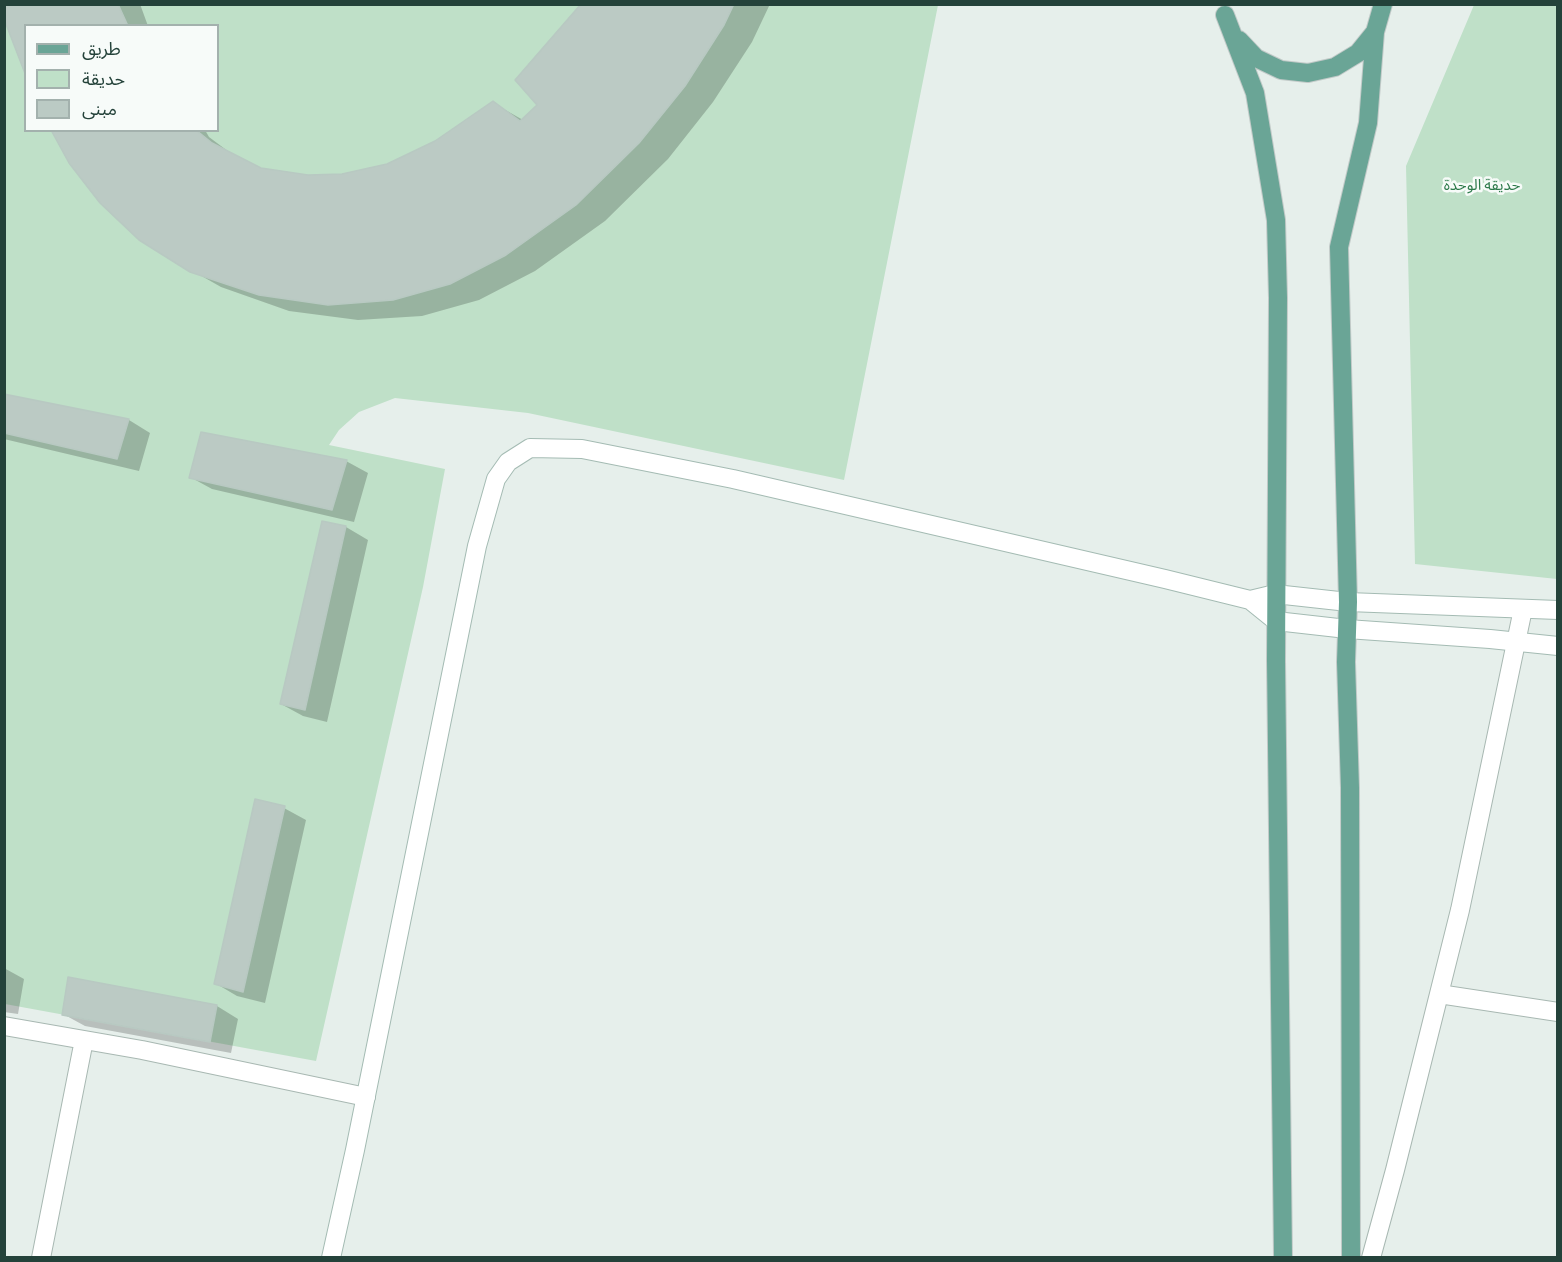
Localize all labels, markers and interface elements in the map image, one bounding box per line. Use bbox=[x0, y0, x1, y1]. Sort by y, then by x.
legend bbox=[24, 24, 219, 132]
text: طريق bbox=[82, 37, 121, 62]
text: حديقة bbox=[82, 67, 125, 92]
text: مبنى bbox=[82, 97, 117, 122]
park label: حديقة الوحدة bbox=[1444, 178, 1520, 196]

